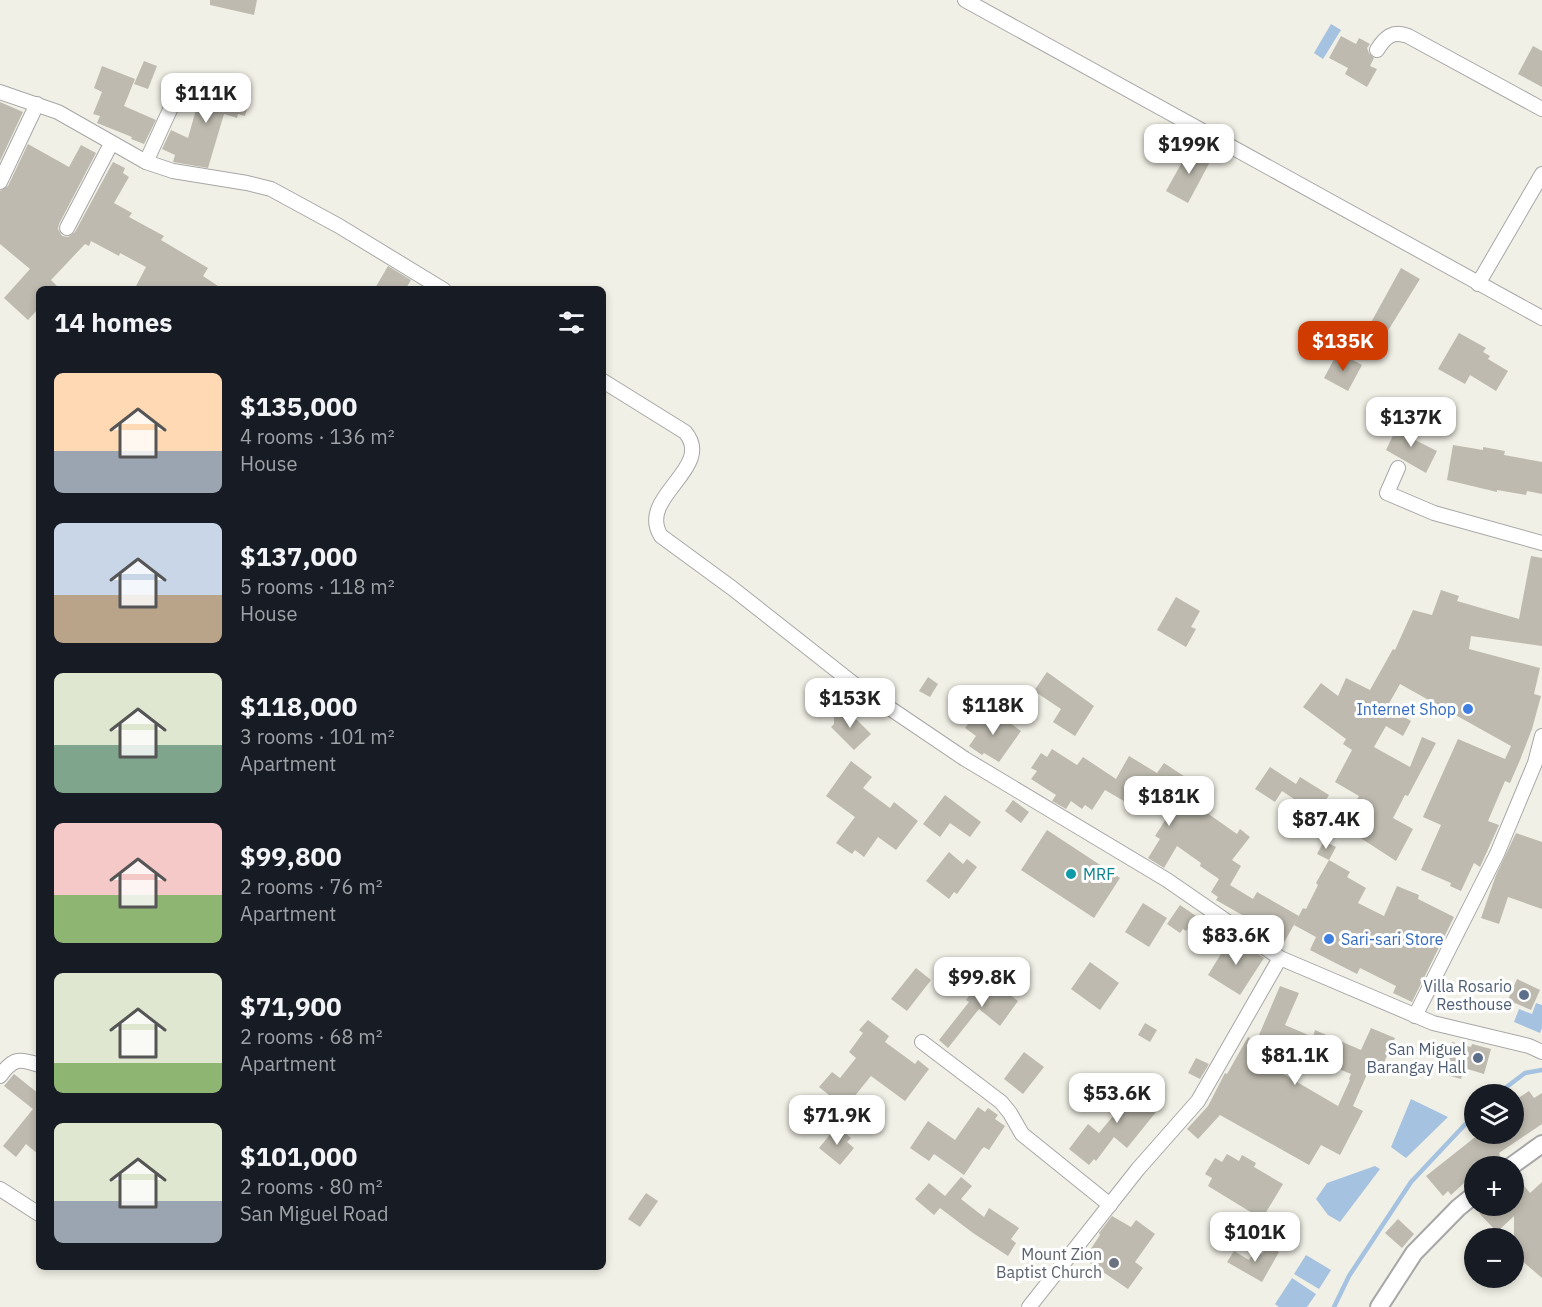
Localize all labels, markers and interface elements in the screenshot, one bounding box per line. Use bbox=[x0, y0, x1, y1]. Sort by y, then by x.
pin: $111K bbox=[164, 73, 248, 124]
text: $111K bbox=[175, 79, 237, 106]
pin: $199K bbox=[1147, 124, 1231, 175]
text: $199K bbox=[1158, 130, 1220, 157]
text: 14 homes bbox=[54, 305, 172, 339]
icon: filters bbox=[555, 306, 588, 339]
pin: $135K bbox=[1301, 321, 1385, 372]
text: $135K bbox=[1312, 327, 1374, 354]
text: $135,000 bbox=[240, 389, 357, 423]
icon: home bbox=[102, 397, 174, 469]
pin: $137K bbox=[1369, 397, 1453, 448]
text: $137K bbox=[1380, 403, 1442, 430]
text: 4 rooms · 136 m² bbox=[240, 423, 395, 450]
text: House bbox=[240, 450, 297, 477]
text: $137,000 bbox=[240, 539, 357, 573]
icon: home bbox=[102, 547, 174, 619]
text: 5 rooms · 118 m² bbox=[240, 573, 395, 600]
text: House bbox=[240, 600, 297, 627]
pin: $153K bbox=[808, 678, 892, 729]
text: $153K bbox=[819, 684, 881, 711]
pin: $118K bbox=[951, 685, 1035, 736]
text: $118,000 bbox=[240, 689, 357, 723]
text: $118K bbox=[962, 691, 1024, 718]
icon: home bbox=[102, 697, 174, 769]
place label: Internet Shop bbox=[1356, 699, 1456, 719]
marker: Internet Shop bbox=[1461, 702, 1475, 716]
text: 3 rooms · 101 m² bbox=[240, 723, 395, 750]
text: Apartment bbox=[240, 750, 336, 777]
pin: $181K bbox=[1127, 776, 1211, 827]
text: $181K bbox=[1138, 782, 1200, 809]
pin: $87.4K bbox=[1277, 799, 1375, 850]
text: $87.4K bbox=[1292, 805, 1360, 832]
text: $99,800 bbox=[240, 839, 342, 873]
icon: home bbox=[102, 847, 174, 919]
place label: MRF bbox=[1083, 864, 1115, 884]
marker: MRF bbox=[1064, 867, 1078, 881]
text: 2 rooms · 76 m² bbox=[240, 873, 383, 900]
text: Apartment bbox=[240, 900, 336, 927]
pin: $83.6K bbox=[1187, 915, 1285, 966]
text: $83.6K bbox=[1202, 921, 1270, 948]
place label: Sari-sari Store bbox=[1341, 929, 1444, 949]
marker: Sari-sari Store bbox=[1322, 932, 1336, 946]
pin: $99.8K bbox=[933, 957, 1031, 1008]
text: $99.8K bbox=[948, 963, 1016, 990]
place label: Villa Rosario Resthouse bbox=[1423, 976, 1512, 1014]
marker: Villa Rosario Resthouse bbox=[1517, 988, 1531, 1002]
text: $71,900 bbox=[240, 989, 342, 1023]
icon: home bbox=[102, 997, 174, 1069]
text: 2 rooms · 68 m² bbox=[240, 1023, 383, 1050]
pin: $81.1K bbox=[1246, 1035, 1344, 1086]
place label: San Miguel Barangay Hall bbox=[1366, 1039, 1466, 1077]
text: $81.1K bbox=[1261, 1041, 1329, 1068]
text: Apartment bbox=[240, 1050, 336, 1077]
marker: San Miguel Barangay Hall bbox=[1471, 1051, 1485, 1065]
pin: $53.6K bbox=[1068, 1073, 1166, 1124]
text: $53.6K bbox=[1083, 1079, 1151, 1106]
map controls bbox=[1464, 1084, 1524, 1288]
button: layers bbox=[1464, 1084, 1524, 1144]
pin: $71.9K bbox=[788, 1095, 886, 1146]
text: $71.9K bbox=[803, 1101, 871, 1128]
text: $101,000 bbox=[240, 1139, 357, 1173]
icon: home bbox=[102, 1147, 174, 1219]
button: + bbox=[1464, 1156, 1524, 1216]
text: 2 rooms · 80 m² bbox=[240, 1173, 383, 1200]
text: San Miguel Road bbox=[240, 1200, 389, 1227]
pin: $101K bbox=[1213, 1212, 1297, 1263]
text: $101K bbox=[1224, 1218, 1286, 1245]
button: − bbox=[1464, 1228, 1524, 1288]
place label: Mount Zion Baptist Church bbox=[996, 1244, 1102, 1282]
marker: Mount Zion Baptist Church bbox=[1107, 1256, 1121, 1270]

